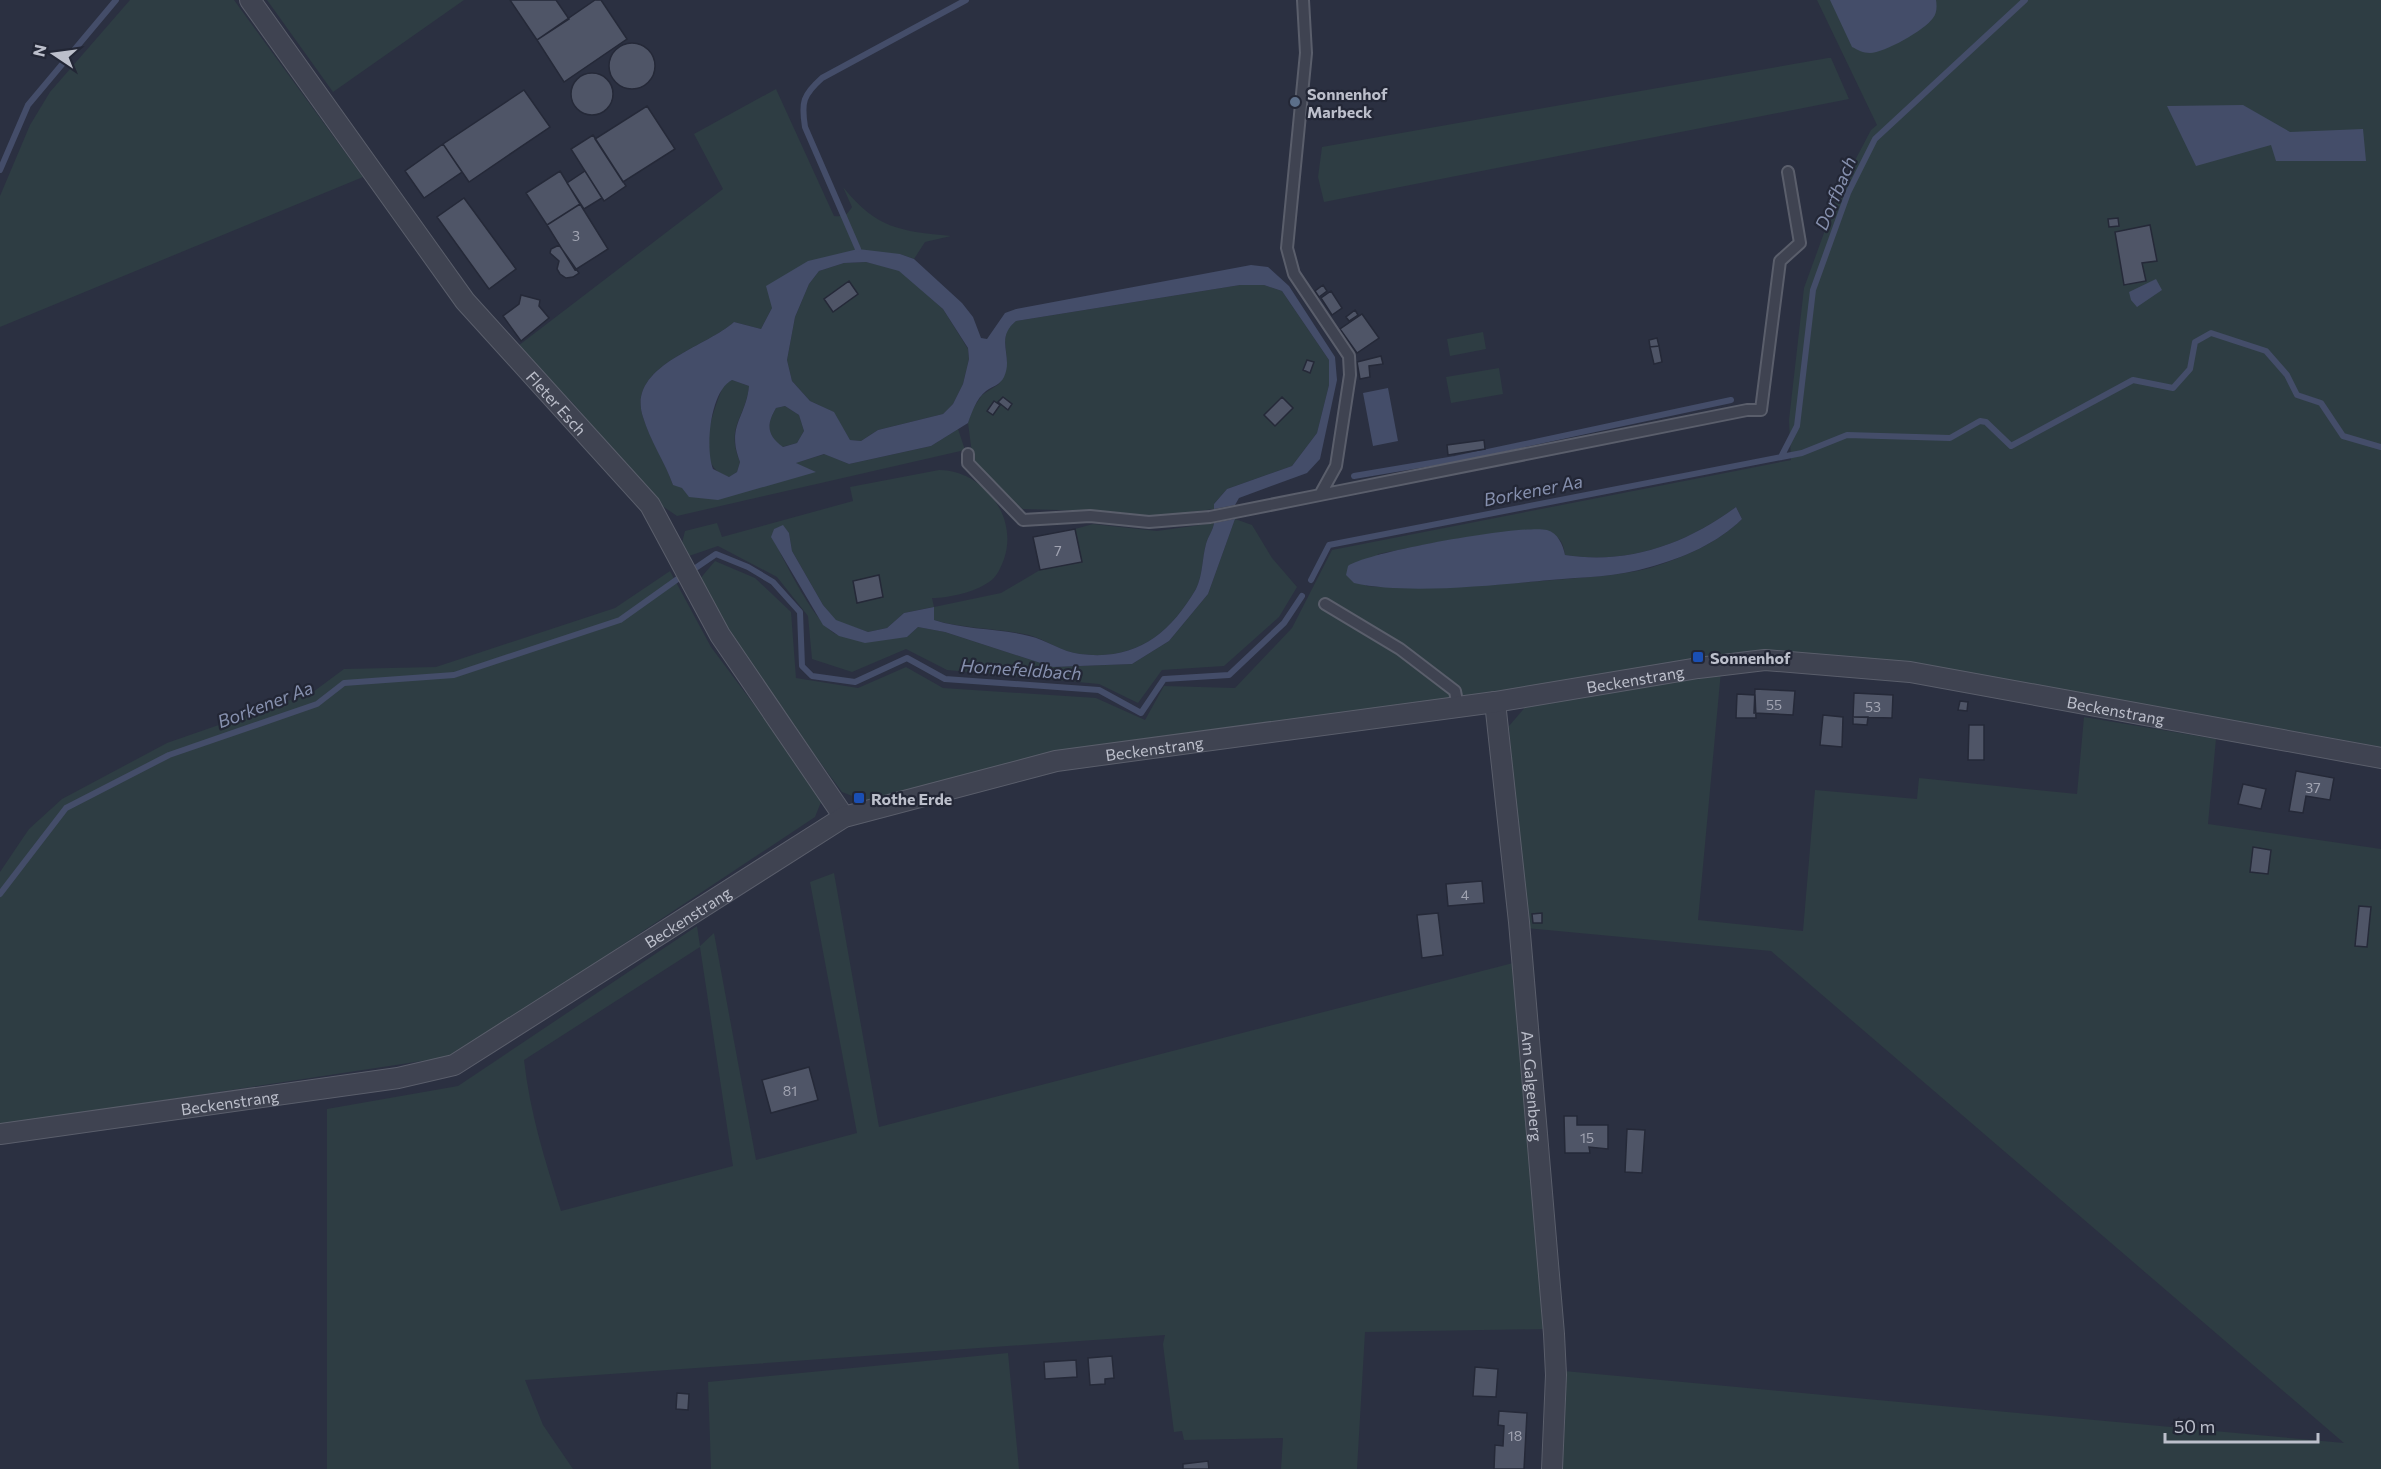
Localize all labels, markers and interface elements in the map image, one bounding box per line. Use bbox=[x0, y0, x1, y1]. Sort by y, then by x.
north arrow bbox=[24, 24, 84, 84]
text: N bbox=[28, 43, 50, 58]
place label: Sonnenhof Marbeck bbox=[1307, 84, 1388, 121]
marker: Sonnenhof Marbeck bbox=[1288, 95, 1302, 109]
water label: Dorfbach bbox=[1810, 153, 1860, 233]
house number: 3 bbox=[572, 227, 580, 244]
street label: Fleter Esch bbox=[523, 367, 591, 439]
water label: Borkener Aa bbox=[1482, 470, 1584, 510]
house number: 7 bbox=[1054, 542, 1062, 559]
place label: Sonnenhof bbox=[1710, 648, 1791, 667]
marker: Sonnenhof bbox=[1691, 650, 1705, 664]
water label: Hornefeldbach bbox=[960, 654, 1082, 684]
street label: Beckenstrang bbox=[1585, 661, 1686, 696]
water label: Borkener Aa bbox=[214, 676, 316, 732]
street label: Beckenstrang bbox=[2066, 691, 2167, 728]
house number: 55 bbox=[1766, 696, 1782, 713]
house number: 53 bbox=[1865, 698, 1881, 715]
street label: Beckenstrang bbox=[1104, 732, 1205, 764]
house number: 37 bbox=[2305, 779, 2321, 796]
place label: Rothe Erde bbox=[871, 789, 952, 808]
marker: Rothe Erde bbox=[852, 791, 866, 805]
street label: Beckenstrang bbox=[641, 882, 734, 951]
house number: 4 bbox=[1461, 886, 1470, 903]
street label: Am Galgenberg bbox=[1519, 1030, 1547, 1143]
house number: 81 bbox=[783, 1082, 797, 1099]
street label: Beckenstrang bbox=[179, 1085, 280, 1118]
house number: 15 bbox=[1580, 1129, 1594, 1146]
scale bar bbox=[2165, 1406, 2318, 1444]
text: 50 m bbox=[2174, 1415, 2215, 1437]
house number: 18 bbox=[1508, 1427, 1522, 1444]

